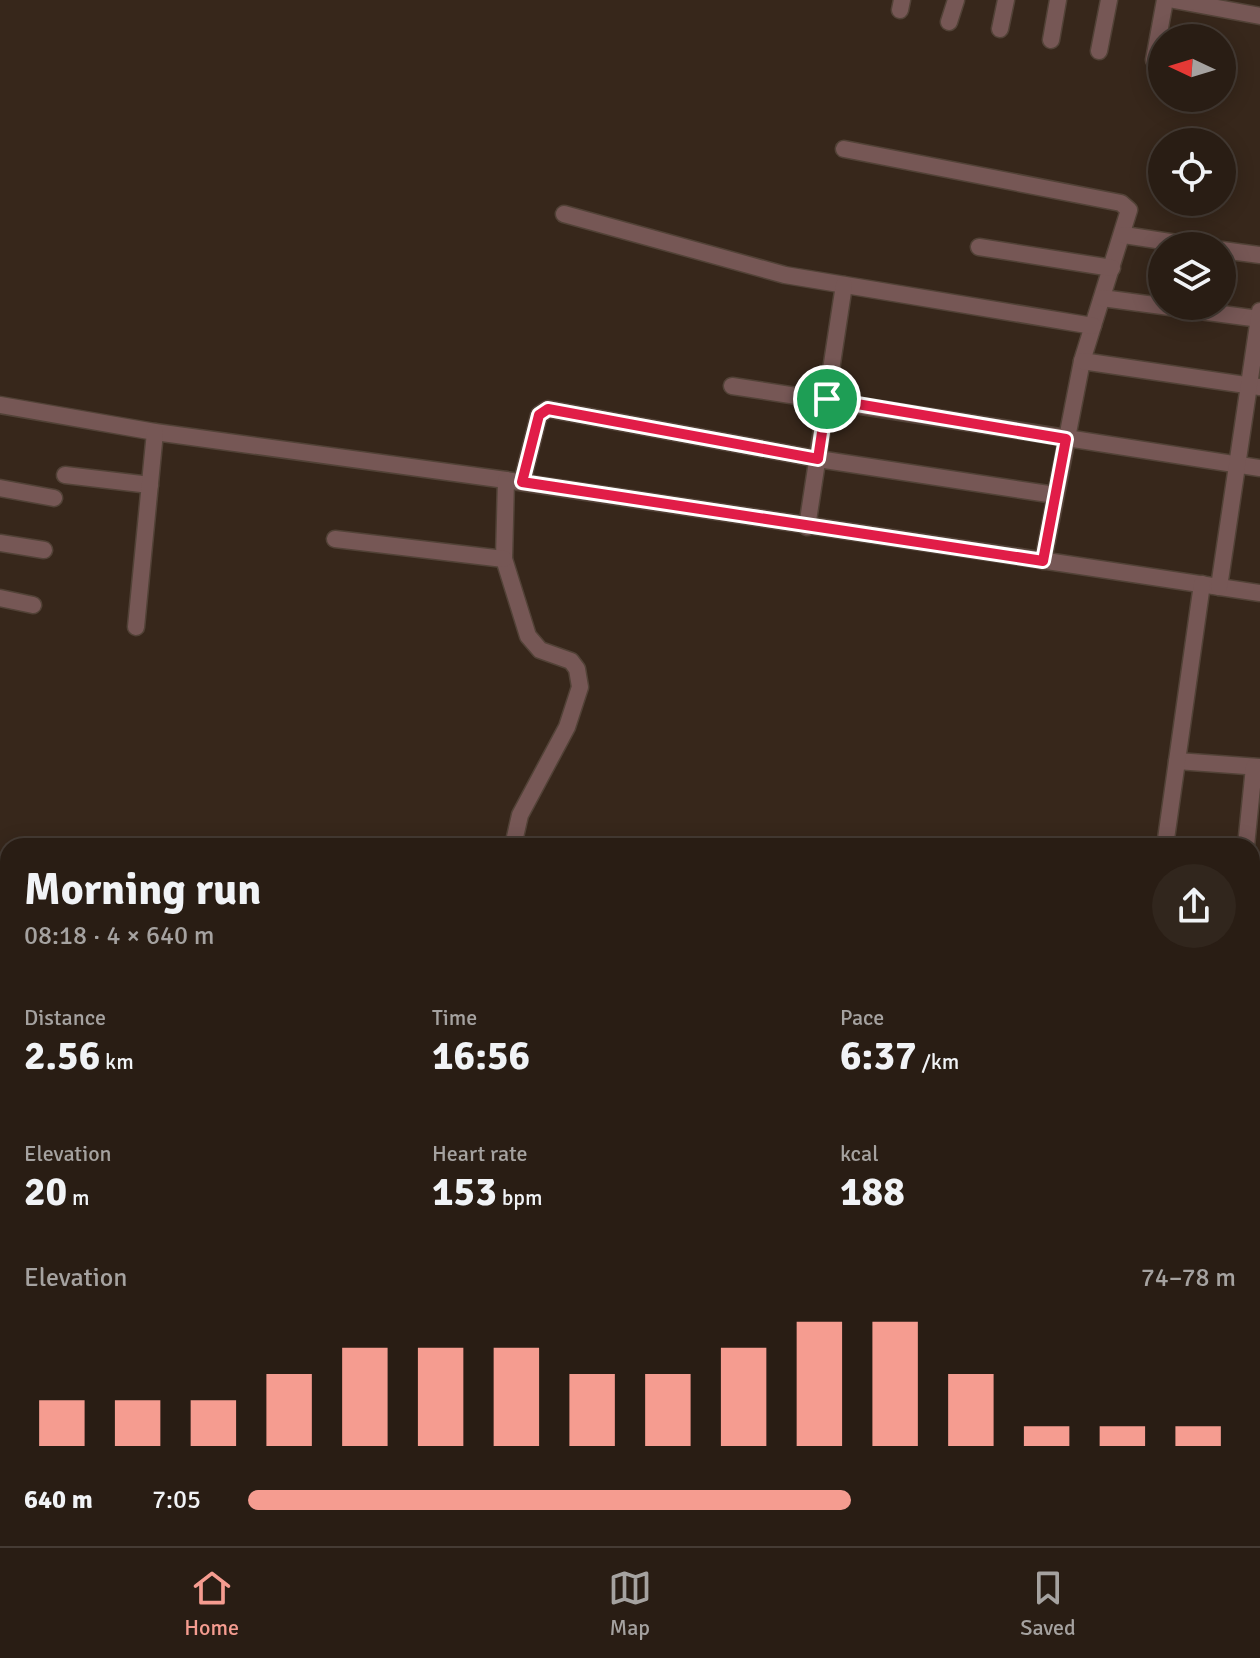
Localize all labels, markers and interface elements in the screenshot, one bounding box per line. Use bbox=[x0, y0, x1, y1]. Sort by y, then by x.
north arrow bbox=[1148, 24, 1236, 112]
map controls bbox=[1148, 24, 1236, 320]
button: locate bbox=[1148, 128, 1236, 216]
button: layers bbox=[1148, 232, 1236, 320]
pin bbox=[793, 365, 861, 433]
icon: arrive bbox=[805, 377, 849, 421]
text: Morning run bbox=[24, 863, 261, 917]
button: share bbox=[1152, 864, 1236, 948]
text: 08:18 · 4 × 640 m bbox=[24, 920, 215, 952]
text: Distance bbox=[24, 1004, 106, 1031]
text: Time bbox=[432, 1004, 477, 1031]
text: Pace bbox=[840, 1004, 884, 1031]
text: 2.56 bbox=[24, 1031, 100, 1081]
text: 16:56 bbox=[432, 1031, 530, 1081]
text: 6:37 bbox=[840, 1031, 917, 1081]
text: km bbox=[100, 1048, 134, 1075]
text: /km bbox=[917, 1048, 959, 1075]
text: Elevation bbox=[24, 1140, 112, 1167]
text: Heart rate bbox=[432, 1140, 527, 1167]
text: kcal bbox=[840, 1140, 879, 1167]
text: 20 bbox=[24, 1167, 67, 1217]
text: 153 bbox=[432, 1167, 497, 1217]
text: 188 bbox=[840, 1167, 905, 1217]
text: m bbox=[67, 1184, 90, 1211]
text: bpm bbox=[497, 1184, 542, 1211]
text: Elevation bbox=[24, 1262, 128, 1294]
text: 74–78 m bbox=[1141, 1262, 1236, 1294]
text: 640 m bbox=[24, 1484, 93, 1516]
text: 7:05 bbox=[152, 1484, 201, 1516]
tab: Home bbox=[184, 1566, 239, 1641]
tab: Map bbox=[608, 1566, 652, 1641]
tab: Saved bbox=[1020, 1566, 1076, 1641]

